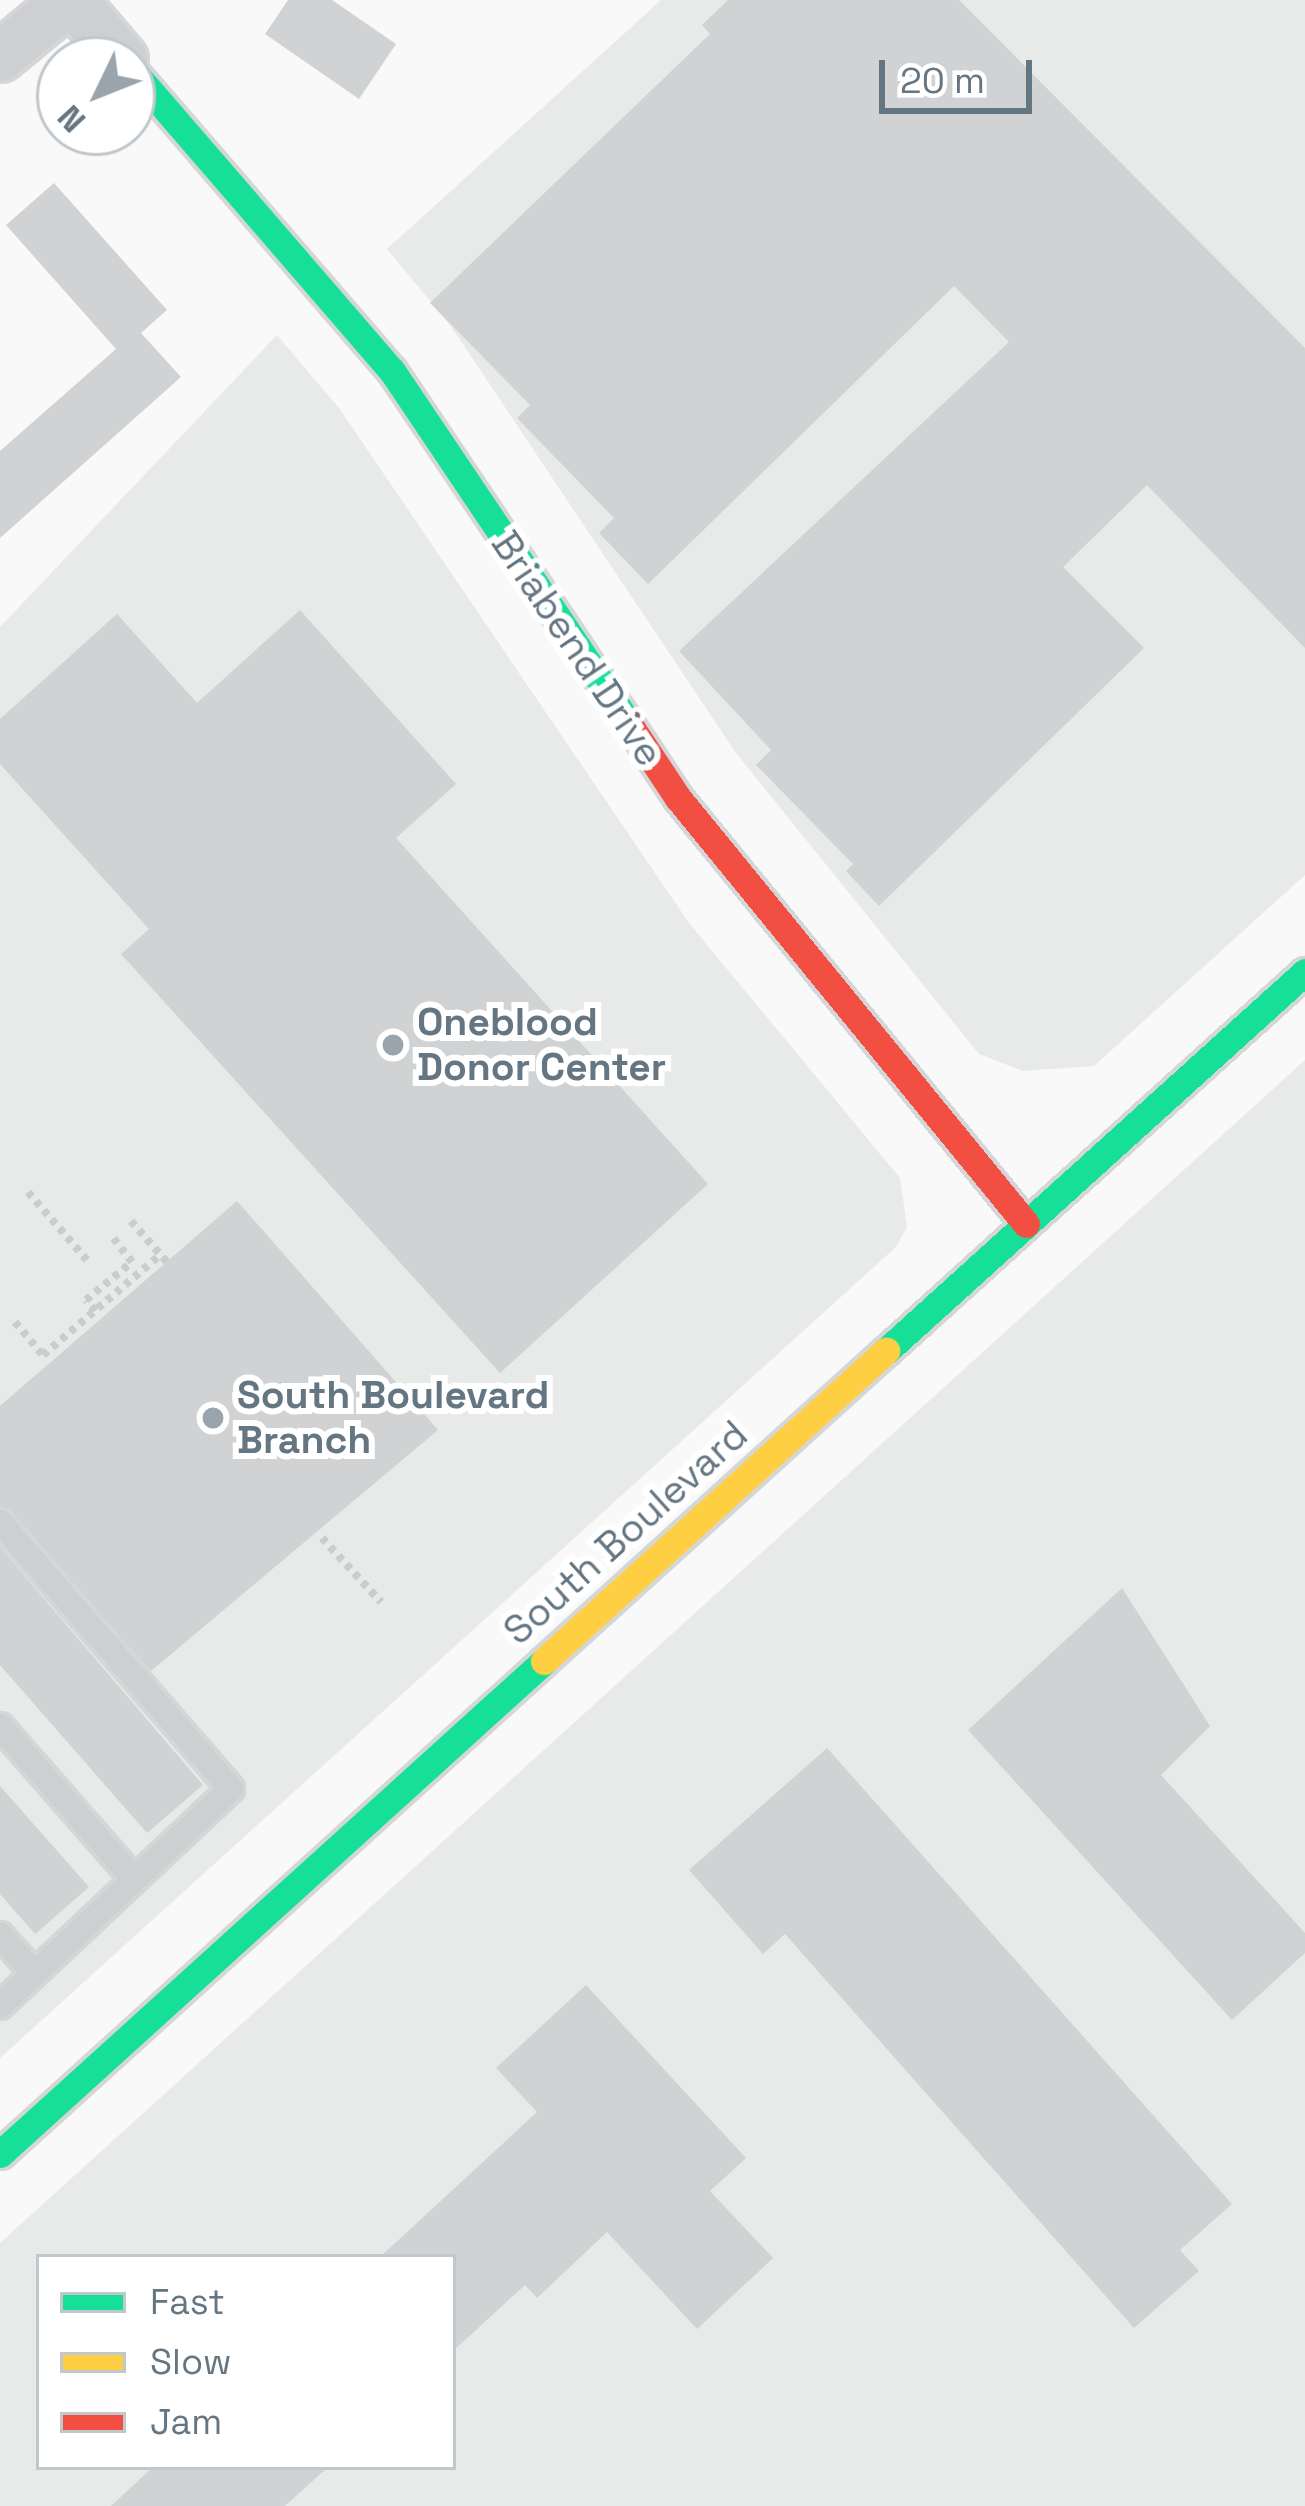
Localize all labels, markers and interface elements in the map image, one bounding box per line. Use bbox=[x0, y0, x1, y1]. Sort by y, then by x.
north arrow bbox=[36, 36, 156, 156]
scale bar bbox=[885, 36, 1038, 110]
text: 20 m bbox=[900, 58, 985, 104]
text: N bbox=[49, 96, 95, 141]
street label: Briabend Drive bbox=[481, 523, 673, 775]
place label: Oneblood Donor Center bbox=[417, 1000, 666, 1091]
marker: Oneblood Donor Center bbox=[380, 1032, 406, 1058]
place label: South Boulevard Branch bbox=[237, 1373, 549, 1464]
marker: South Boulevard Branch bbox=[200, 1405, 226, 1431]
street label: South Boulevard bbox=[495, 1411, 757, 1655]
legend bbox=[36, 2254, 456, 2470]
text: Fast bbox=[150, 2279, 225, 2325]
text: Slow bbox=[150, 2339, 232, 2385]
text: Jam bbox=[150, 2399, 222, 2445]

